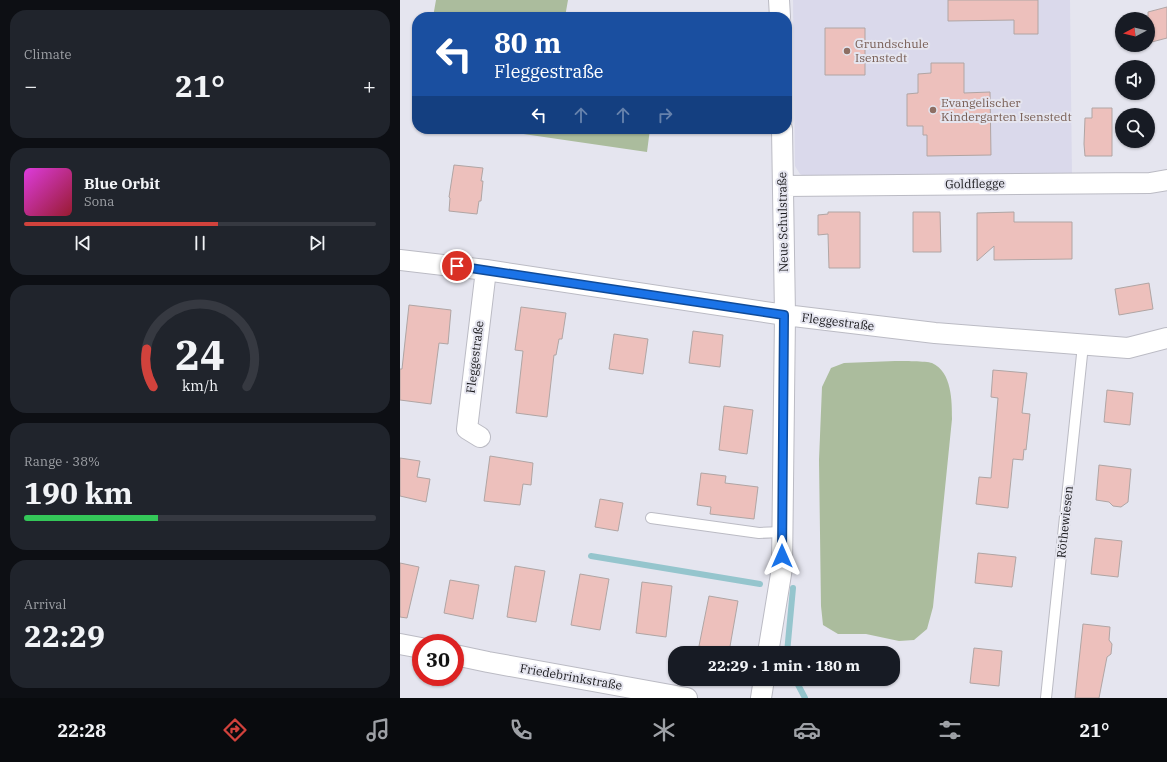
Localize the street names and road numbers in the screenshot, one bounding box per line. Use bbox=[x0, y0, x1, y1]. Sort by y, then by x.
street label: Neue Schulstraße bbox=[774, 172, 791, 272]
street label: Goldflegge bbox=[945, 175, 1005, 192]
street label: Fleggestraße bbox=[801, 310, 875, 333]
street label: Fleggestraße bbox=[463, 320, 486, 394]
street label: Röthewiesen bbox=[1053, 485, 1076, 559]
street label: Friedebrinkstraße bbox=[519, 660, 623, 693]

